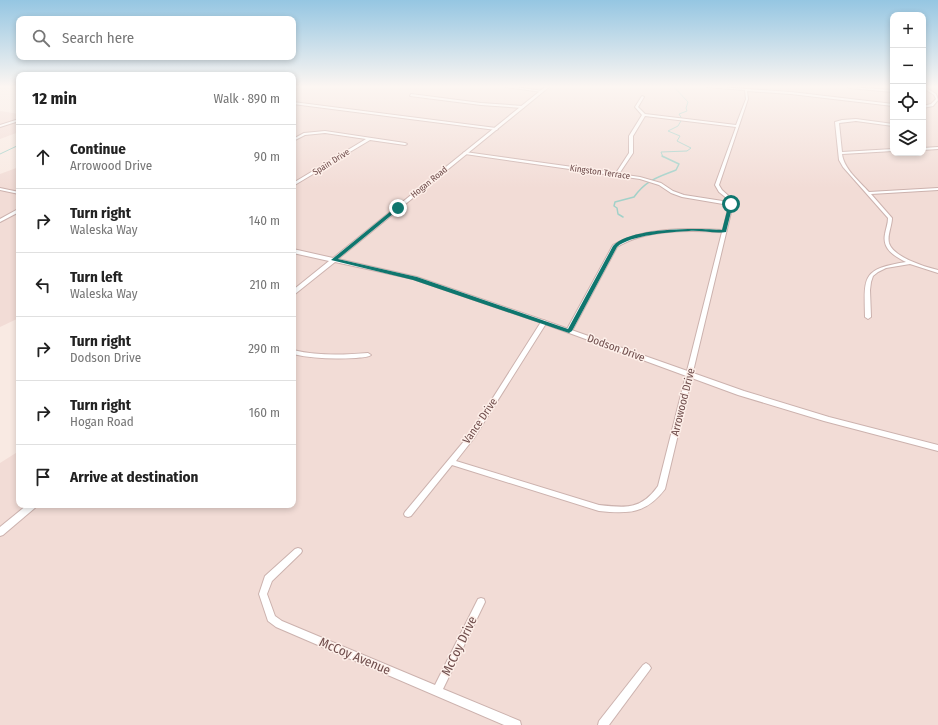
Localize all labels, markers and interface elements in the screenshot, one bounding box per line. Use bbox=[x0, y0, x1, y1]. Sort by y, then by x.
map controls bbox=[890, 12, 926, 156]
button: + bbox=[890, 12, 926, 48]
search box bbox=[16, 16, 296, 60]
icon: search bbox=[30, 27, 52, 49]
text: Search here bbox=[62, 29, 134, 47]
button: − bbox=[890, 48, 926, 84]
button: locate bbox=[890, 84, 926, 120]
text: 12 min bbox=[32, 88, 77, 109]
text: Walk · 890 m bbox=[214, 91, 280, 106]
button: layers bbox=[890, 120, 926, 156]
text: Continue bbox=[70, 140, 126, 158]
icon: ahead bbox=[32, 146, 54, 168]
street label: Spain Drive bbox=[311, 146, 352, 177]
text: 90 m bbox=[254, 149, 280, 164]
text: Arrowood Drive bbox=[70, 158, 152, 173]
street label: Kingston Terrace bbox=[569, 163, 631, 181]
street label: Hogan Road bbox=[409, 164, 449, 200]
route start bbox=[722, 195, 740, 213]
route end bbox=[389, 199, 407, 217]
text: Turn right bbox=[70, 204, 131, 222]
icon: right bbox=[32, 210, 54, 232]
text: 140 m bbox=[249, 213, 280, 228]
text: Waleska Way bbox=[70, 222, 138, 237]
text: Turn left bbox=[70, 268, 123, 286]
icon: left bbox=[32, 274, 54, 296]
text: 210 m bbox=[250, 277, 280, 292]
text: Waleska Way bbox=[70, 286, 138, 301]
text: Turn right bbox=[70, 332, 131, 350]
street label: Dodson Drive bbox=[585, 332, 647, 364]
icon: right bbox=[32, 338, 54, 360]
text: 290 m bbox=[248, 341, 280, 356]
text: Dodson Drive bbox=[70, 350, 141, 365]
street label: Arrowood Drive bbox=[668, 367, 698, 437]
text: Turn right bbox=[70, 396, 131, 414]
street label: Vance Drive bbox=[460, 396, 500, 446]
icon: right bbox=[32, 402, 54, 424]
text: 160 m bbox=[249, 405, 280, 420]
text: Hogan Road bbox=[70, 414, 134, 429]
icon: arrive bbox=[32, 466, 54, 488]
text: Arrive at destination bbox=[70, 468, 198, 486]
street label: McCoy Drive bbox=[438, 614, 480, 678]
street label: McCoy Avenue bbox=[317, 634, 393, 678]

